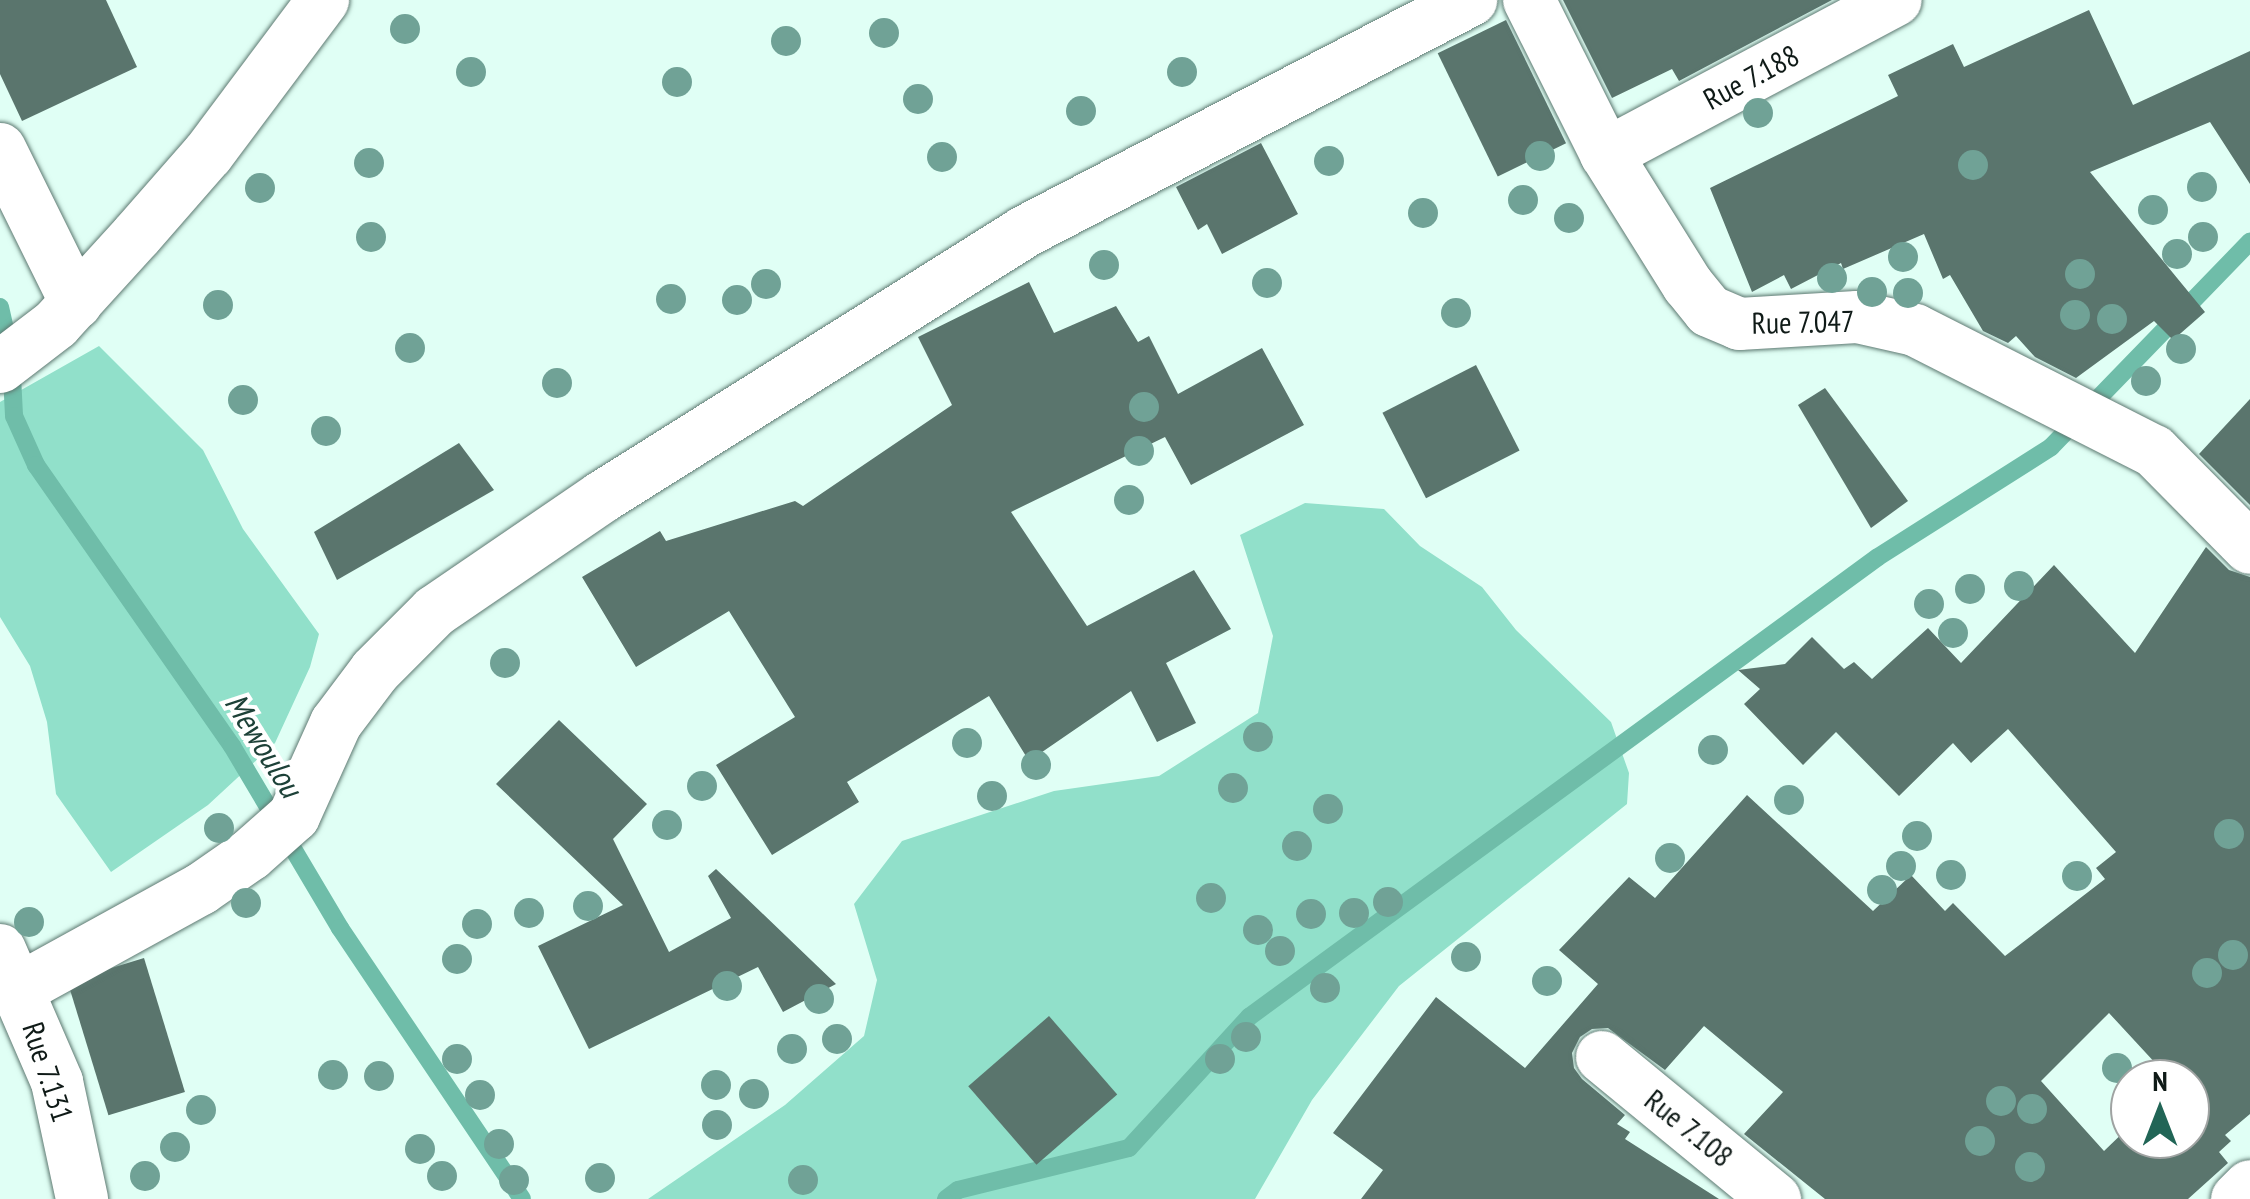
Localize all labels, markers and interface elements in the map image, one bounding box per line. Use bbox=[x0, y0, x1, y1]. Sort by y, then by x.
street label: Rue 7.188 bbox=[1697, 37, 1805, 117]
street label: Rue 7.047 bbox=[1751, 303, 1855, 341]
water label: Mewoulou bbox=[217, 686, 311, 804]
street label: Rue 7.131 bbox=[15, 1018, 81, 1126]
north arrow bbox=[2110, 1059, 2210, 1159]
text: N bbox=[2152, 1062, 2168, 1099]
street label: Rue 7.108 bbox=[1638, 1082, 1740, 1174]

